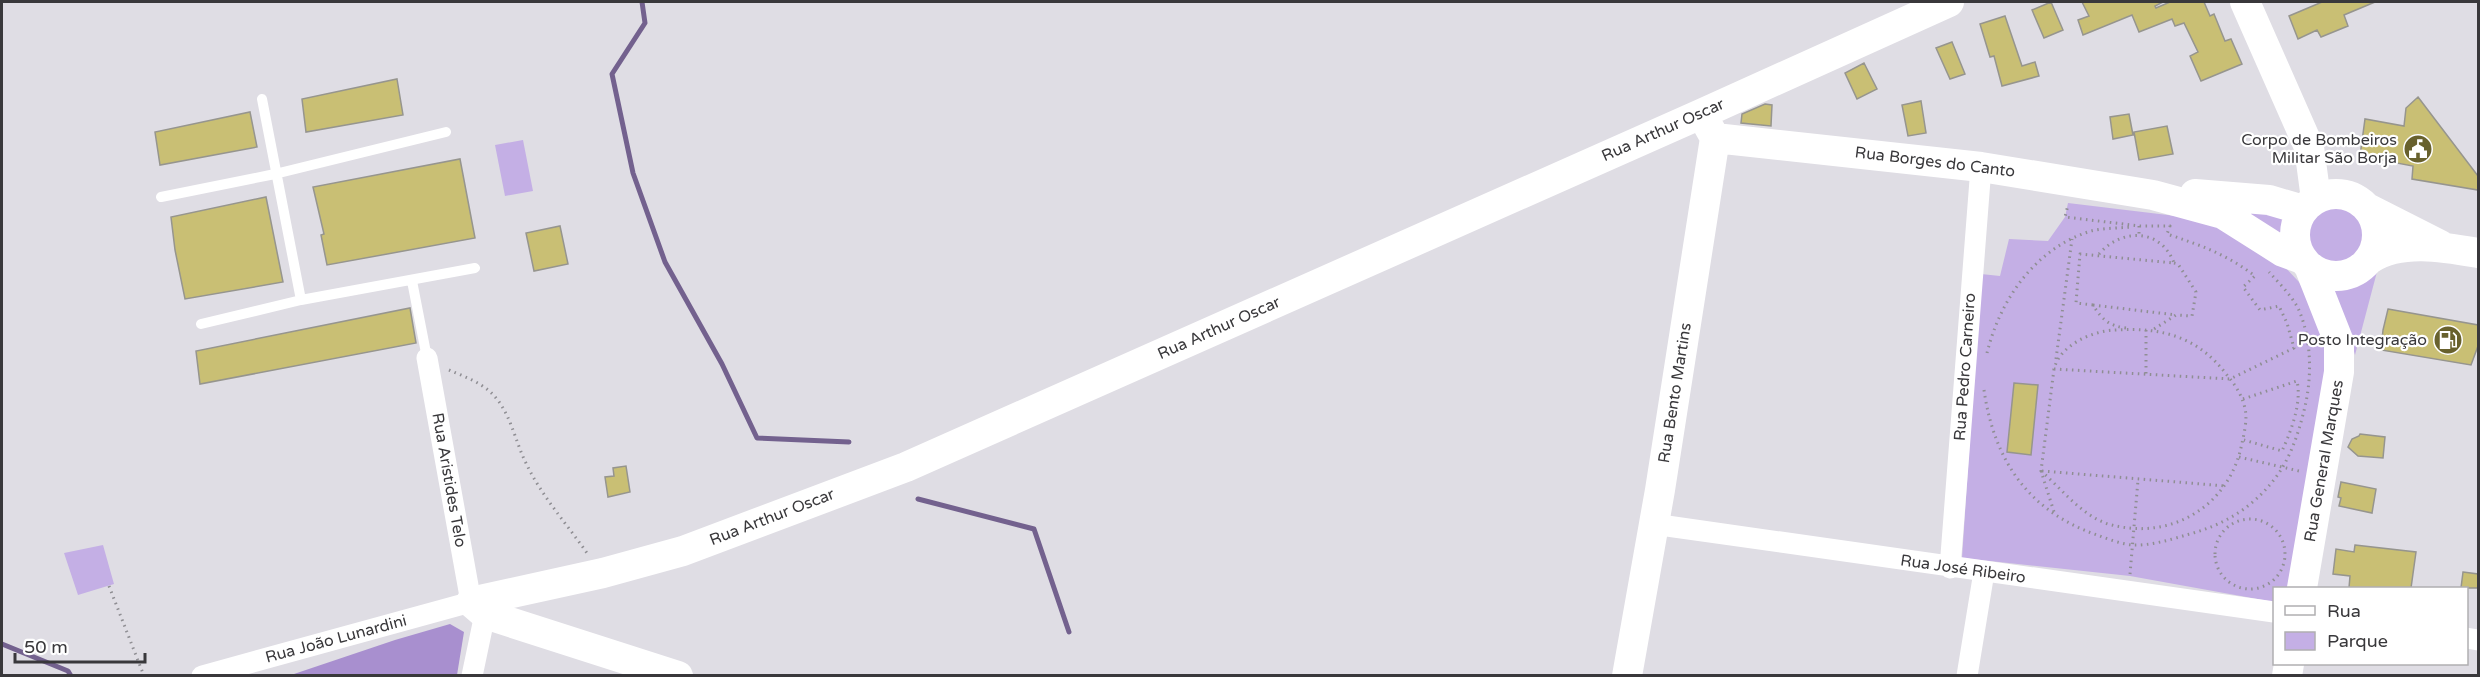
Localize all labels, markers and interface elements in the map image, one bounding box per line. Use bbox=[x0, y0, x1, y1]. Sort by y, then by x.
street label: Rua Arthur Oscar bbox=[1598, 94, 1728, 166]
place label: Corpo de Bombeiros Militar São Borja bbox=[2241, 130, 2397, 168]
public building icon: Corpo de Bombeiros Militar São Borja bbox=[2402, 133, 2434, 165]
street label: Rua Borges do Canto bbox=[1854, 142, 2016, 182]
street label: Rua Arthur Oscar bbox=[1154, 292, 1284, 364]
street label: Rua Pedro Carneiro bbox=[1950, 292, 1980, 442]
street label: Rua Bento Martins bbox=[1654, 321, 1696, 465]
fuel station icon: Posto Integração bbox=[2432, 324, 2464, 356]
place label: Posto Integração bbox=[2298, 330, 2427, 350]
street label: Rua General Marques bbox=[2300, 378, 2348, 544]
street label: Rua Aristides Telo bbox=[427, 411, 471, 549]
street label: Rua Arthur Oscar bbox=[707, 484, 838, 550]
street label: Rua José Ribeiro bbox=[1899, 550, 2027, 588]
legend bbox=[2273, 587, 2468, 665]
text: Rua bbox=[2327, 600, 2361, 622]
street label: Rua João Lunardini bbox=[263, 610, 409, 668]
scale bar bbox=[15, 626, 146, 664]
text: Parque bbox=[2327, 630, 2388, 652]
text: 50 m bbox=[24, 636, 68, 658]

